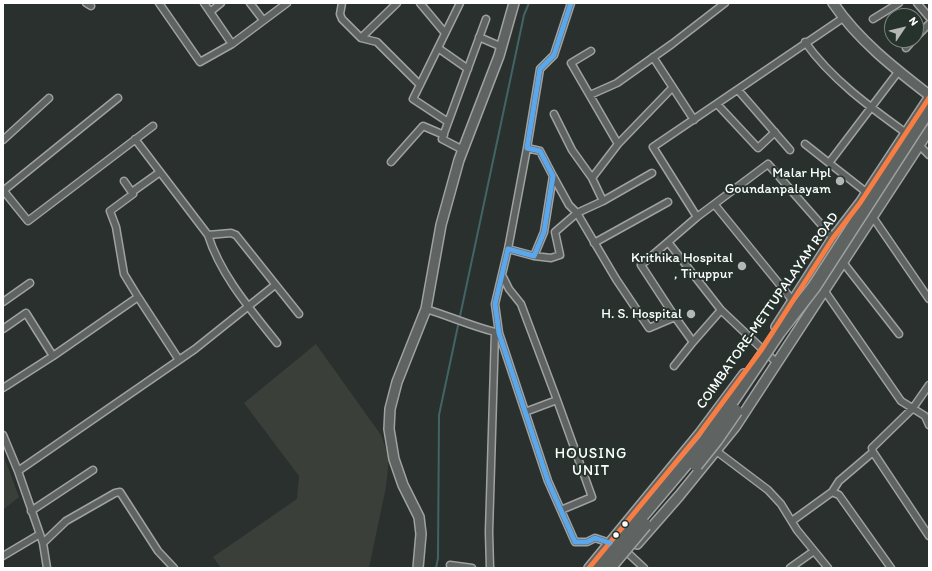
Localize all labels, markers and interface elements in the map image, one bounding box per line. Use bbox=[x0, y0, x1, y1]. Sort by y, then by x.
north arrow bbox=[884, 8, 924, 48]
text: N bbox=[906, 15, 921, 28]
place label: Malar Hpl Goundanpalayam bbox=[725, 165, 831, 198]
marker: Malar Hpl Goundanpalayam bbox=[834, 175, 846, 187]
street label: COIMBATORE-METTUPALAYAM ROAD bbox=[693, 209, 843, 413]
place label: Krithika Hospital , Tiruppur bbox=[631, 250, 733, 282]
marker: Krithika Hospital , Tiruppur bbox=[736, 260, 748, 272]
place label: H. S. Hospital bbox=[601, 306, 682, 322]
marker: H. S. Hospital bbox=[685, 308, 697, 320]
district label: HOUSING UNIT bbox=[555, 445, 627, 480]
unlabelled marker bbox=[620, 519, 630, 529]
unlabelled marker bbox=[611, 530, 621, 540]

